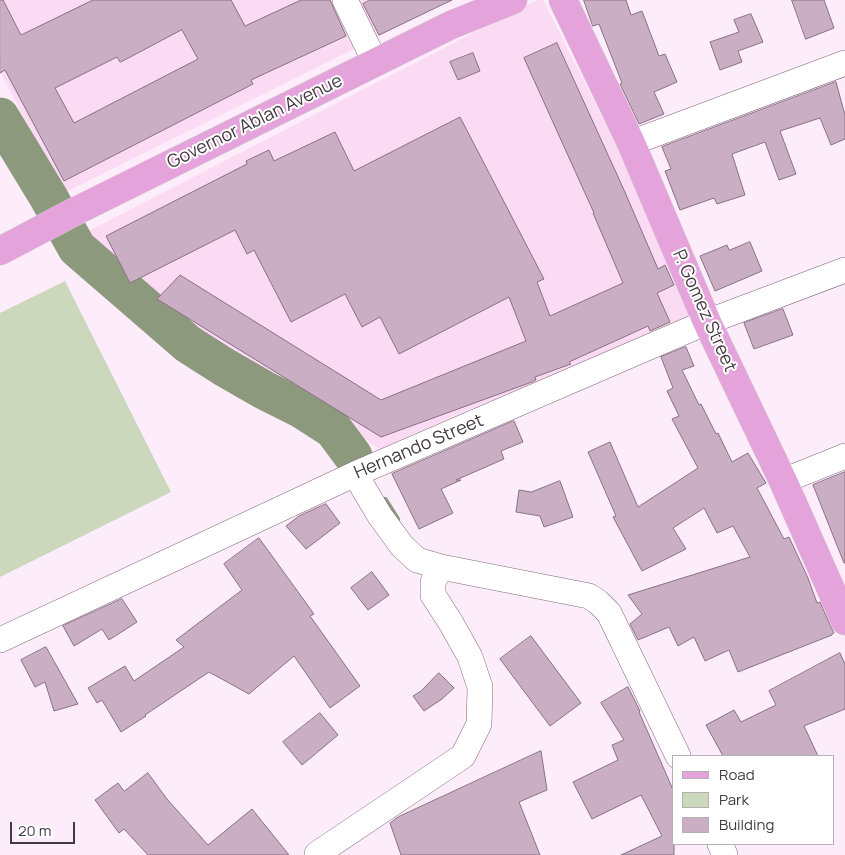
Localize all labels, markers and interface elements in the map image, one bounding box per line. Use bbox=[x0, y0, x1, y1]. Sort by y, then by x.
street label: Governor Ablan Avenue bbox=[164, 70, 346, 174]
street label: P. Gomez Street bbox=[667, 247, 741, 375]
street label: Hernando Street bbox=[351, 410, 487, 484]
legend bbox=[672, 755, 835, 845]
text: Road bbox=[719, 764, 755, 785]
text: Park bbox=[719, 789, 749, 810]
scale bar bbox=[12, 812, 78, 844]
text: Building bbox=[719, 814, 774, 835]
text: 20 m bbox=[18, 820, 51, 841]

